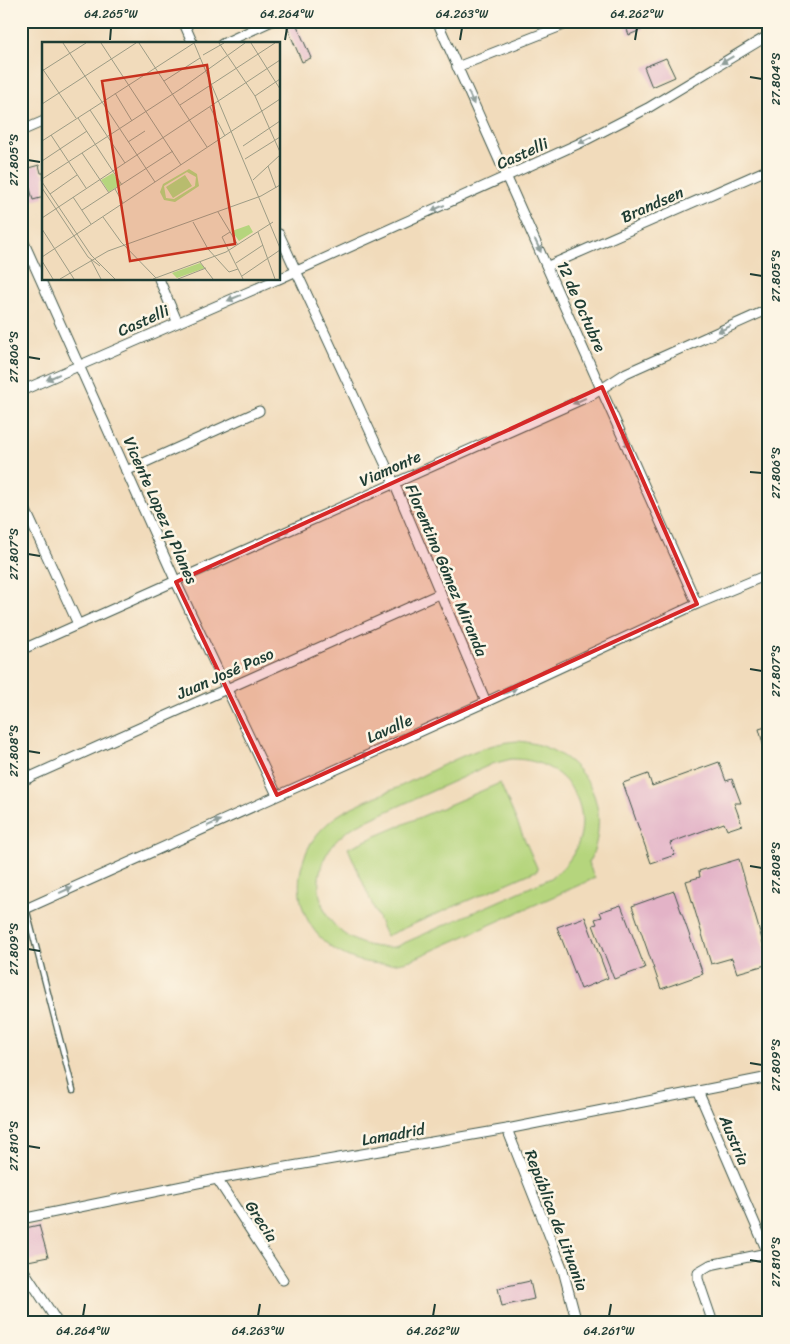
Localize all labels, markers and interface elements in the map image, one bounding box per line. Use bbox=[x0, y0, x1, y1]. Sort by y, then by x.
text: 64.265°W bbox=[84, 3, 138, 25]
text: 64.264°W bbox=[260, 3, 315, 25]
text: 64.263°W bbox=[436, 3, 489, 25]
text: 64.262°W bbox=[611, 3, 664, 25]
inset map bbox=[42, 42, 280, 280]
text: 27.804°S bbox=[765, 52, 787, 105]
one-way arrow bbox=[720, 56, 733, 65]
one-way arrow bbox=[467, 91, 475, 105]
street label: Castelli bbox=[492, 129, 553, 178]
text: 27.805°S bbox=[3, 133, 25, 186]
one-way arrow bbox=[578, 136, 593, 144]
street label: Brandsen bbox=[616, 178, 689, 231]
one-way arrow bbox=[431, 204, 445, 212]
one-way arrow bbox=[535, 239, 543, 253]
text: 27.805°S bbox=[765, 249, 787, 302]
street label: 12 de Octubre bbox=[548, 256, 615, 357]
one-way arrow bbox=[227, 294, 241, 302]
street label: Castelli bbox=[113, 296, 174, 345]
one-way arrow bbox=[717, 326, 731, 334]
text: 27.806°S bbox=[3, 331, 25, 383]
one-way arrow bbox=[46, 374, 60, 382]
one-way arrow bbox=[572, 397, 586, 405]
street label: Vicente Lopez y Planes bbox=[115, 432, 206, 589]
one-way arrow bbox=[623, 435, 631, 449]
street label: Viamonte bbox=[354, 442, 426, 495]
text: 27.806°S bbox=[765, 447, 787, 499]
one-way arrow bbox=[423, 463, 437, 471]
street label: Florentino Gómez Miranda bbox=[397, 479, 496, 662]
text: 27.807°S bbox=[3, 528, 25, 580]
one-way arrow bbox=[275, 530, 289, 538]
street label: Juan José Paso bbox=[171, 639, 279, 708]
text: 27.807°S bbox=[765, 645, 787, 697]
one-way arrow bbox=[503, 686, 517, 694]
street label: Lavalle bbox=[362, 705, 417, 751]
text: 27.808°S bbox=[3, 724, 25, 777]
one-way arrow bbox=[355, 752, 369, 760]
one-way arrow bbox=[207, 819, 221, 827]
text: 27.808°S bbox=[765, 841, 787, 894]
one-way arrow bbox=[59, 886, 73, 894]
text: 27.809°S bbox=[3, 922, 25, 975]
text: 27.809°S bbox=[765, 1038, 787, 1091]
street label: Austria bbox=[711, 1109, 758, 1170]
street label: Lamadrid bbox=[359, 1114, 428, 1154]
text: 27.810°S bbox=[3, 1121, 25, 1171]
street label: República de Lituania bbox=[516, 1145, 597, 1295]
street label: Grecia bbox=[237, 1194, 286, 1248]
text: 27.810°S bbox=[765, 1237, 787, 1287]
text: 64.264°W bbox=[56, 1320, 111, 1342]
text: 64.263°W bbox=[232, 1320, 285, 1342]
text: 64.262°W bbox=[407, 1320, 460, 1342]
text: 64.261°W bbox=[583, 1320, 635, 1342]

